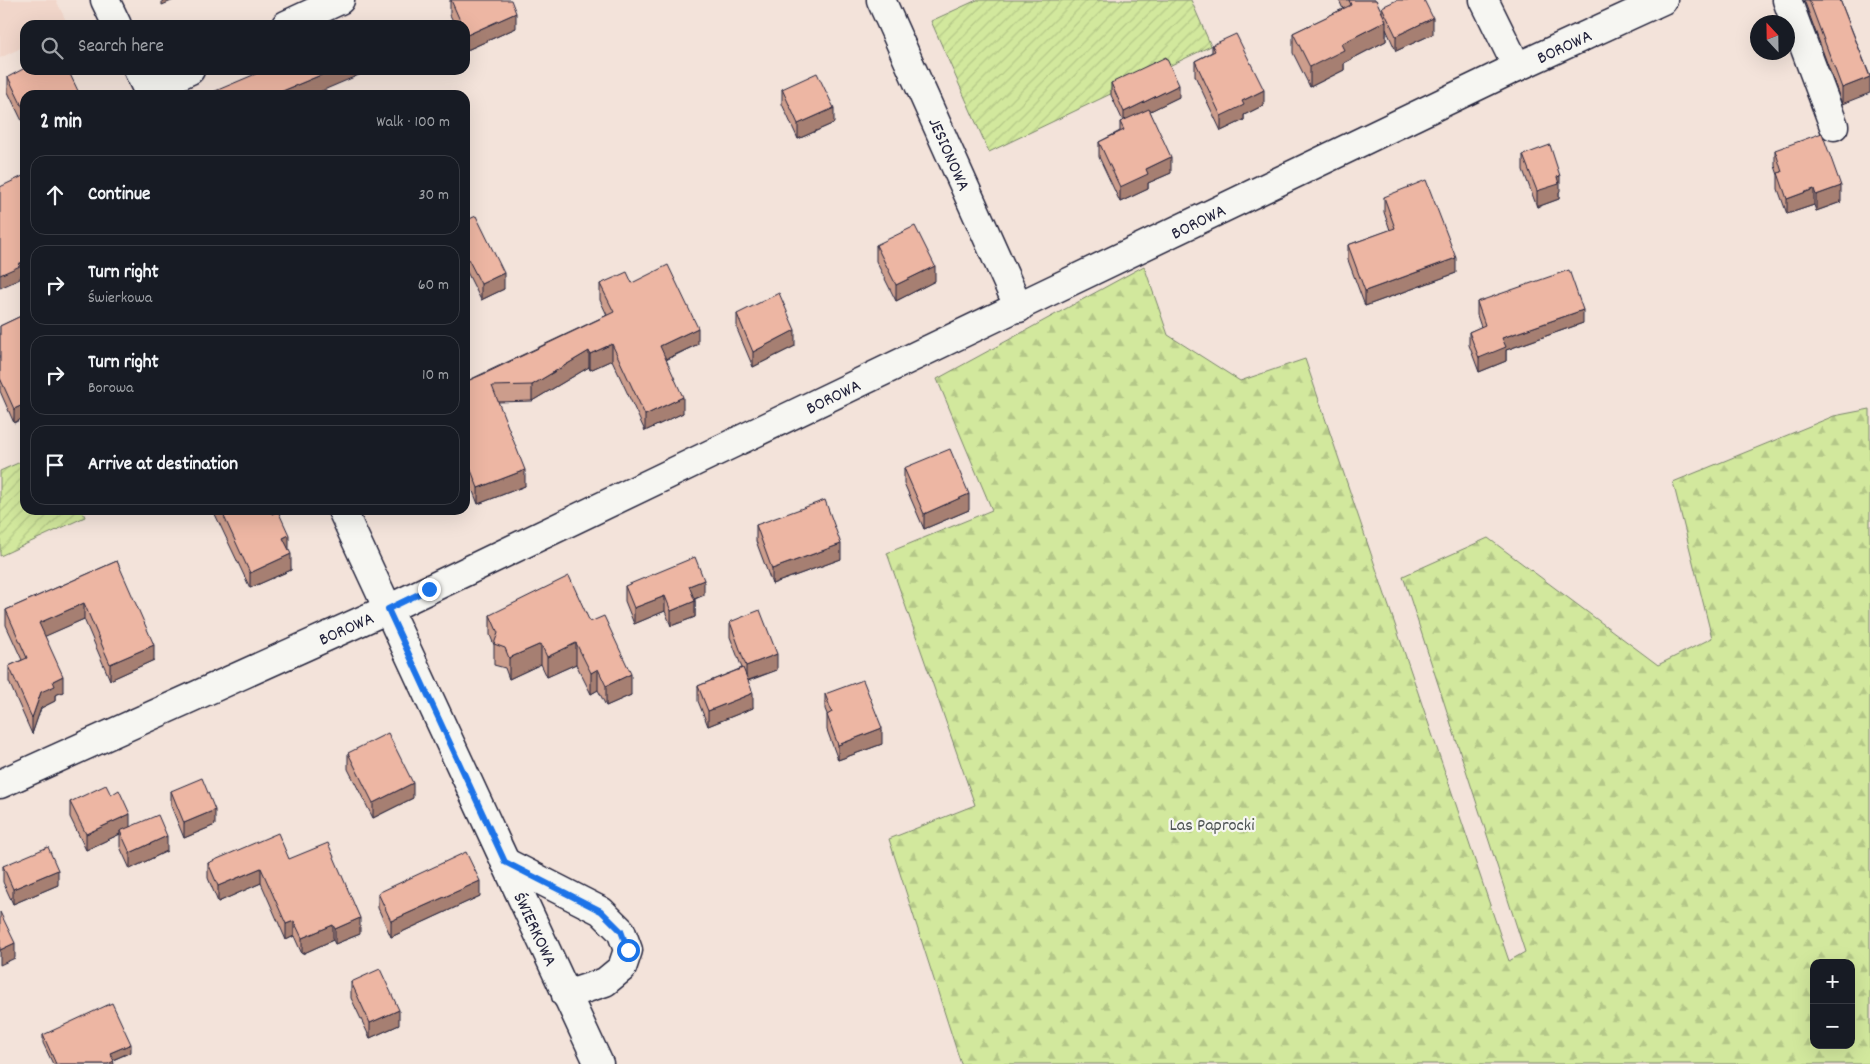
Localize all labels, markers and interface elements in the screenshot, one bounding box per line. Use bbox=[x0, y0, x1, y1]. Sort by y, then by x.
north arrow bbox=[1750, 15, 1795, 60]
search box bbox=[20, 20, 470, 75]
street label: BOROWA bbox=[1533, 25, 1597, 72]
icon: search bbox=[38, 34, 66, 62]
text: Search here bbox=[78, 34, 164, 61]
text: 2 min bbox=[40, 108, 82, 138]
text: Walk · 100 m bbox=[376, 111, 450, 134]
street label: JESIONOWA bbox=[920, 114, 975, 196]
icon: ahead bbox=[41, 181, 69, 209]
text: Continue bbox=[88, 182, 150, 209]
text: 30 m bbox=[419, 184, 449, 207]
street label: BOROWA bbox=[1167, 199, 1231, 247]
text: Turn right bbox=[88, 260, 159, 287]
icon: right bbox=[41, 271, 69, 299]
text: 60 m bbox=[418, 274, 449, 297]
text: Świerkowa bbox=[88, 287, 152, 310]
text: Turn right bbox=[88, 350, 159, 377]
icon: right bbox=[41, 361, 69, 389]
text: 10 m bbox=[422, 364, 449, 387]
street label: BOROWA bbox=[802, 374, 866, 422]
text: Borowa bbox=[88, 377, 134, 400]
icon: arrive bbox=[41, 451, 69, 479]
text: Arrive at destination bbox=[88, 452, 238, 479]
route end bbox=[418, 578, 441, 601]
street label: BOROWA bbox=[315, 607, 379, 654]
park label: Las Paprocki bbox=[1169, 814, 1255, 839]
street label: ŚWIERKOWA bbox=[506, 889, 562, 971]
route start bbox=[617, 939, 640, 962]
map controls bbox=[1810, 959, 1855, 1049]
button: + bbox=[1810, 959, 1855, 1004]
button: − bbox=[1810, 1004, 1855, 1049]

